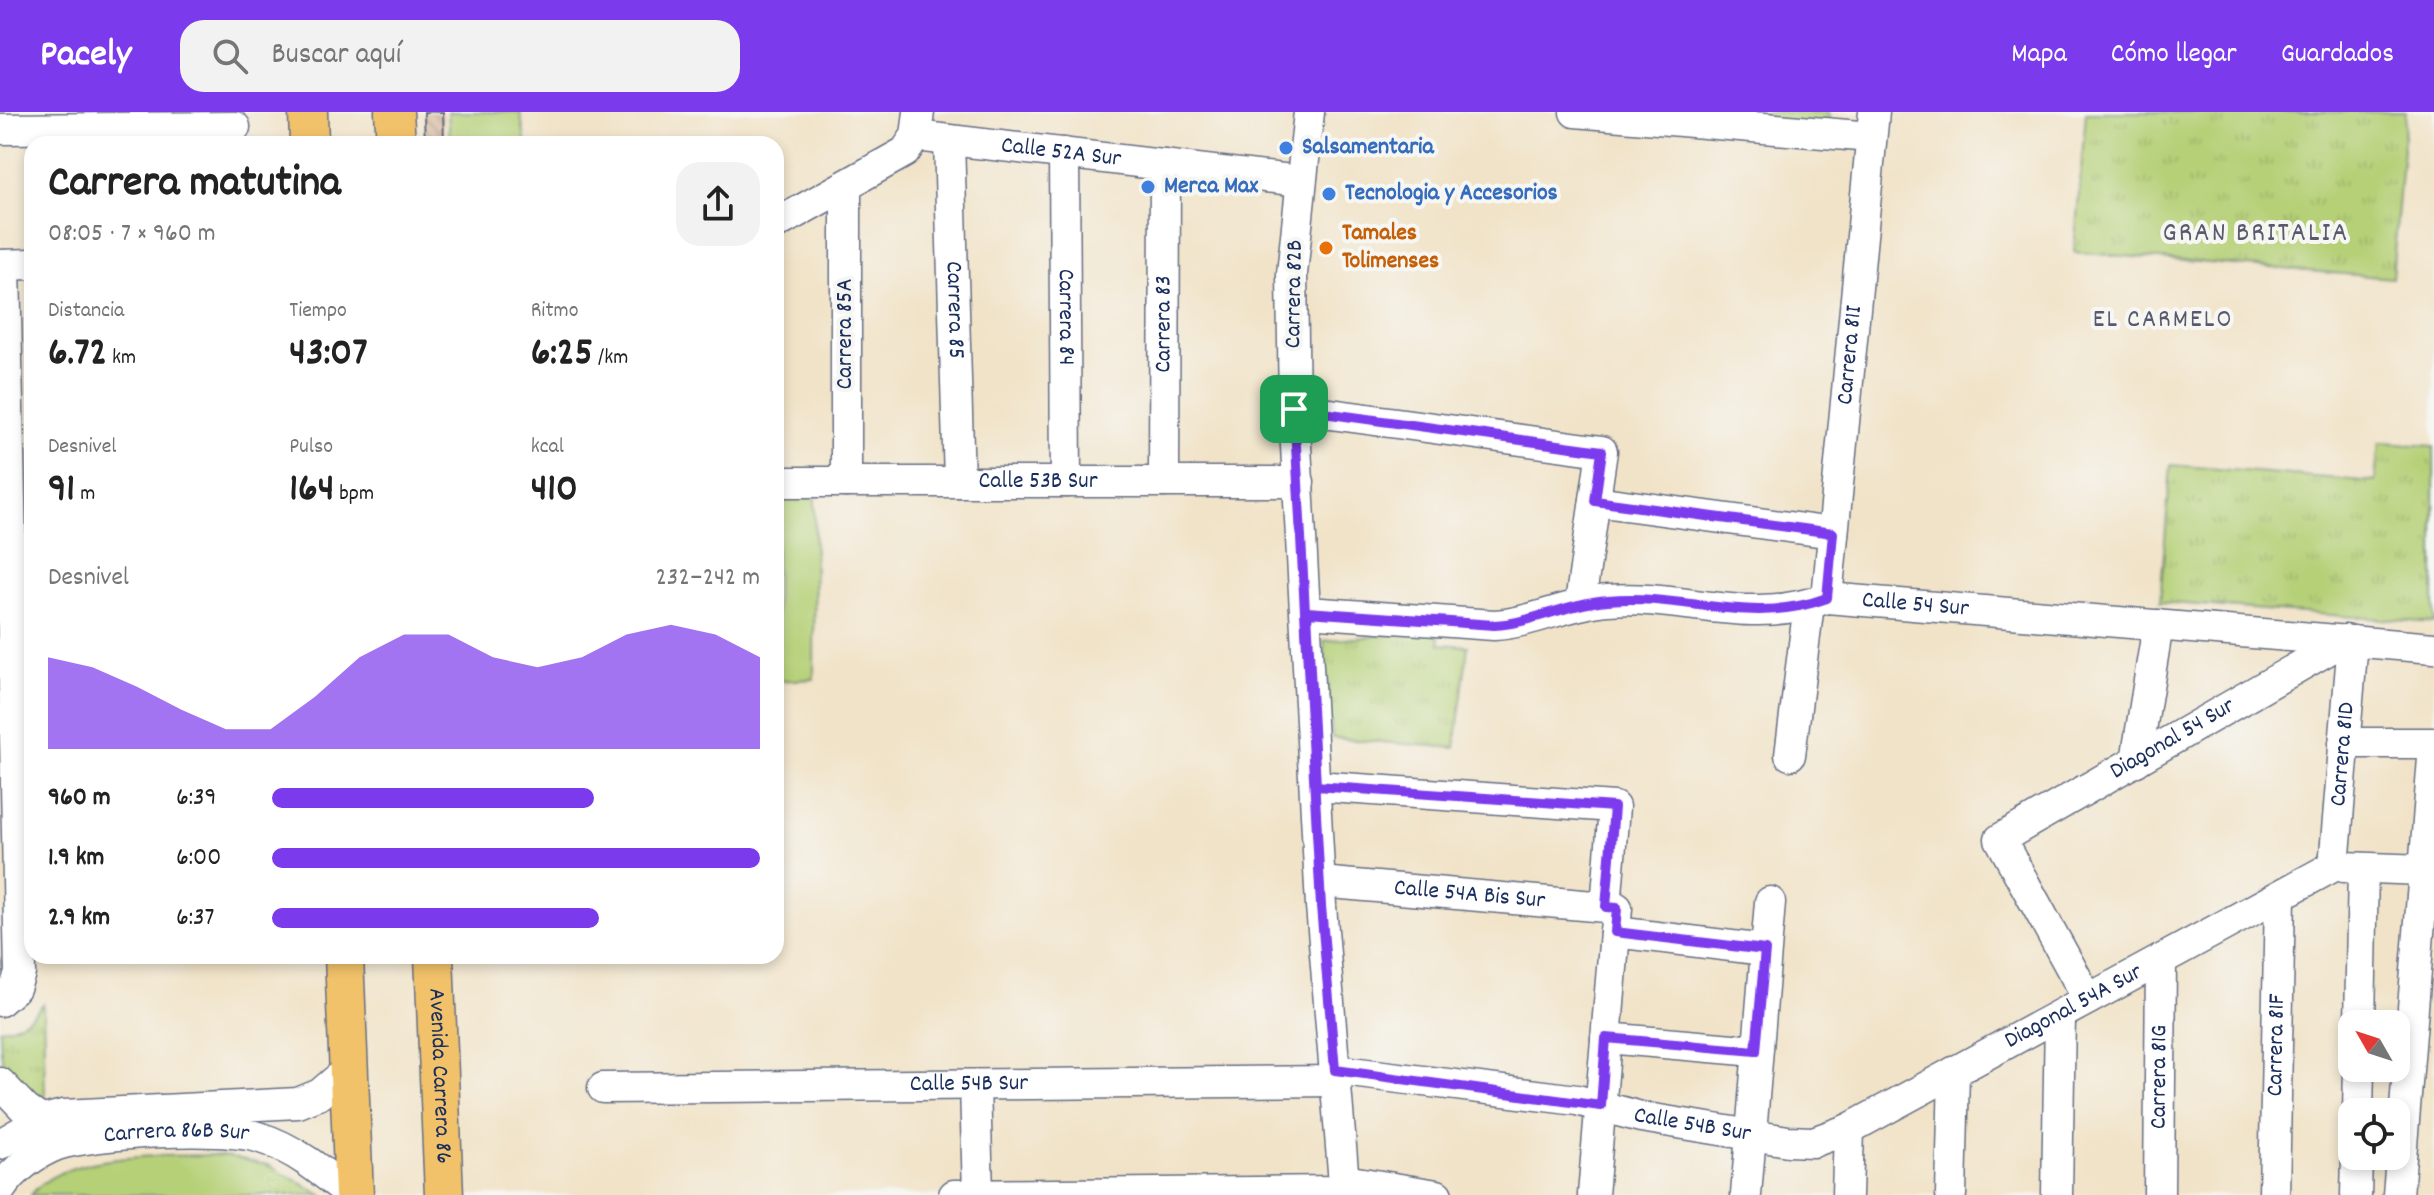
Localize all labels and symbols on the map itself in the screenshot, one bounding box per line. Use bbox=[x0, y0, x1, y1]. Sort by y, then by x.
street label: Calle 52A Sur bbox=[999, 129, 1123, 177]
place label: Salsamentaria bbox=[1302, 131, 1434, 165]
marker: Salsamentaria bbox=[1277, 139, 1295, 157]
place label: Merca Max bbox=[1164, 170, 1258, 204]
place label: Tecnologia y Accesorios bbox=[1345, 177, 1558, 211]
marker: Merca Max bbox=[1139, 178, 1157, 196]
marker: Tecnologia y Accesorios bbox=[1320, 185, 1338, 203]
district label: GRAN BRITALIA bbox=[2163, 215, 2349, 255]
place label: Tamales Tolimenses bbox=[1342, 217, 1439, 279]
street label: Carrera 82B bbox=[1277, 239, 1313, 349]
marker: Tamales Tolimenses bbox=[1317, 239, 1335, 257]
street label: Carrera 85 bbox=[936, 260, 972, 359]
street label: Carrera 84 bbox=[1048, 269, 1082, 365]
street label: Carrera 83 bbox=[1147, 275, 1182, 373]
street label: Carrera 85A bbox=[829, 279, 863, 389]
district label: EL CARMELO bbox=[2093, 302, 2233, 339]
street label: Carrera 81I bbox=[1829, 303, 1872, 406]
pin bbox=[1260, 375, 1328, 443]
street label: Calle 53B Sur bbox=[978, 465, 1098, 499]
street label: Calle 54 Sur bbox=[1861, 584, 1970, 627]
street label: Diagonal 54 Sur bbox=[2104, 690, 2242, 789]
street label: Carrera 81D bbox=[2322, 701, 2365, 808]
street label: Calle 54A Bis Sur bbox=[1392, 872, 1547, 919]
street label: Diagonal 54A Sur bbox=[1999, 956, 2149, 1058]
street label: Avenida Carrera 86 bbox=[418, 987, 460, 1164]
street label: Carrera 81F bbox=[2259, 993, 2295, 1097]
north arrow bbox=[2338, 1010, 2410, 1082]
street label: Carrera 81G bbox=[2143, 1025, 2177, 1129]
street label: Calle 54B Sur bbox=[910, 1067, 1028, 1102]
street label: Calle 54B Sur bbox=[1630, 1099, 1754, 1152]
street label: Carrera 86B Sur bbox=[102, 1114, 252, 1153]

